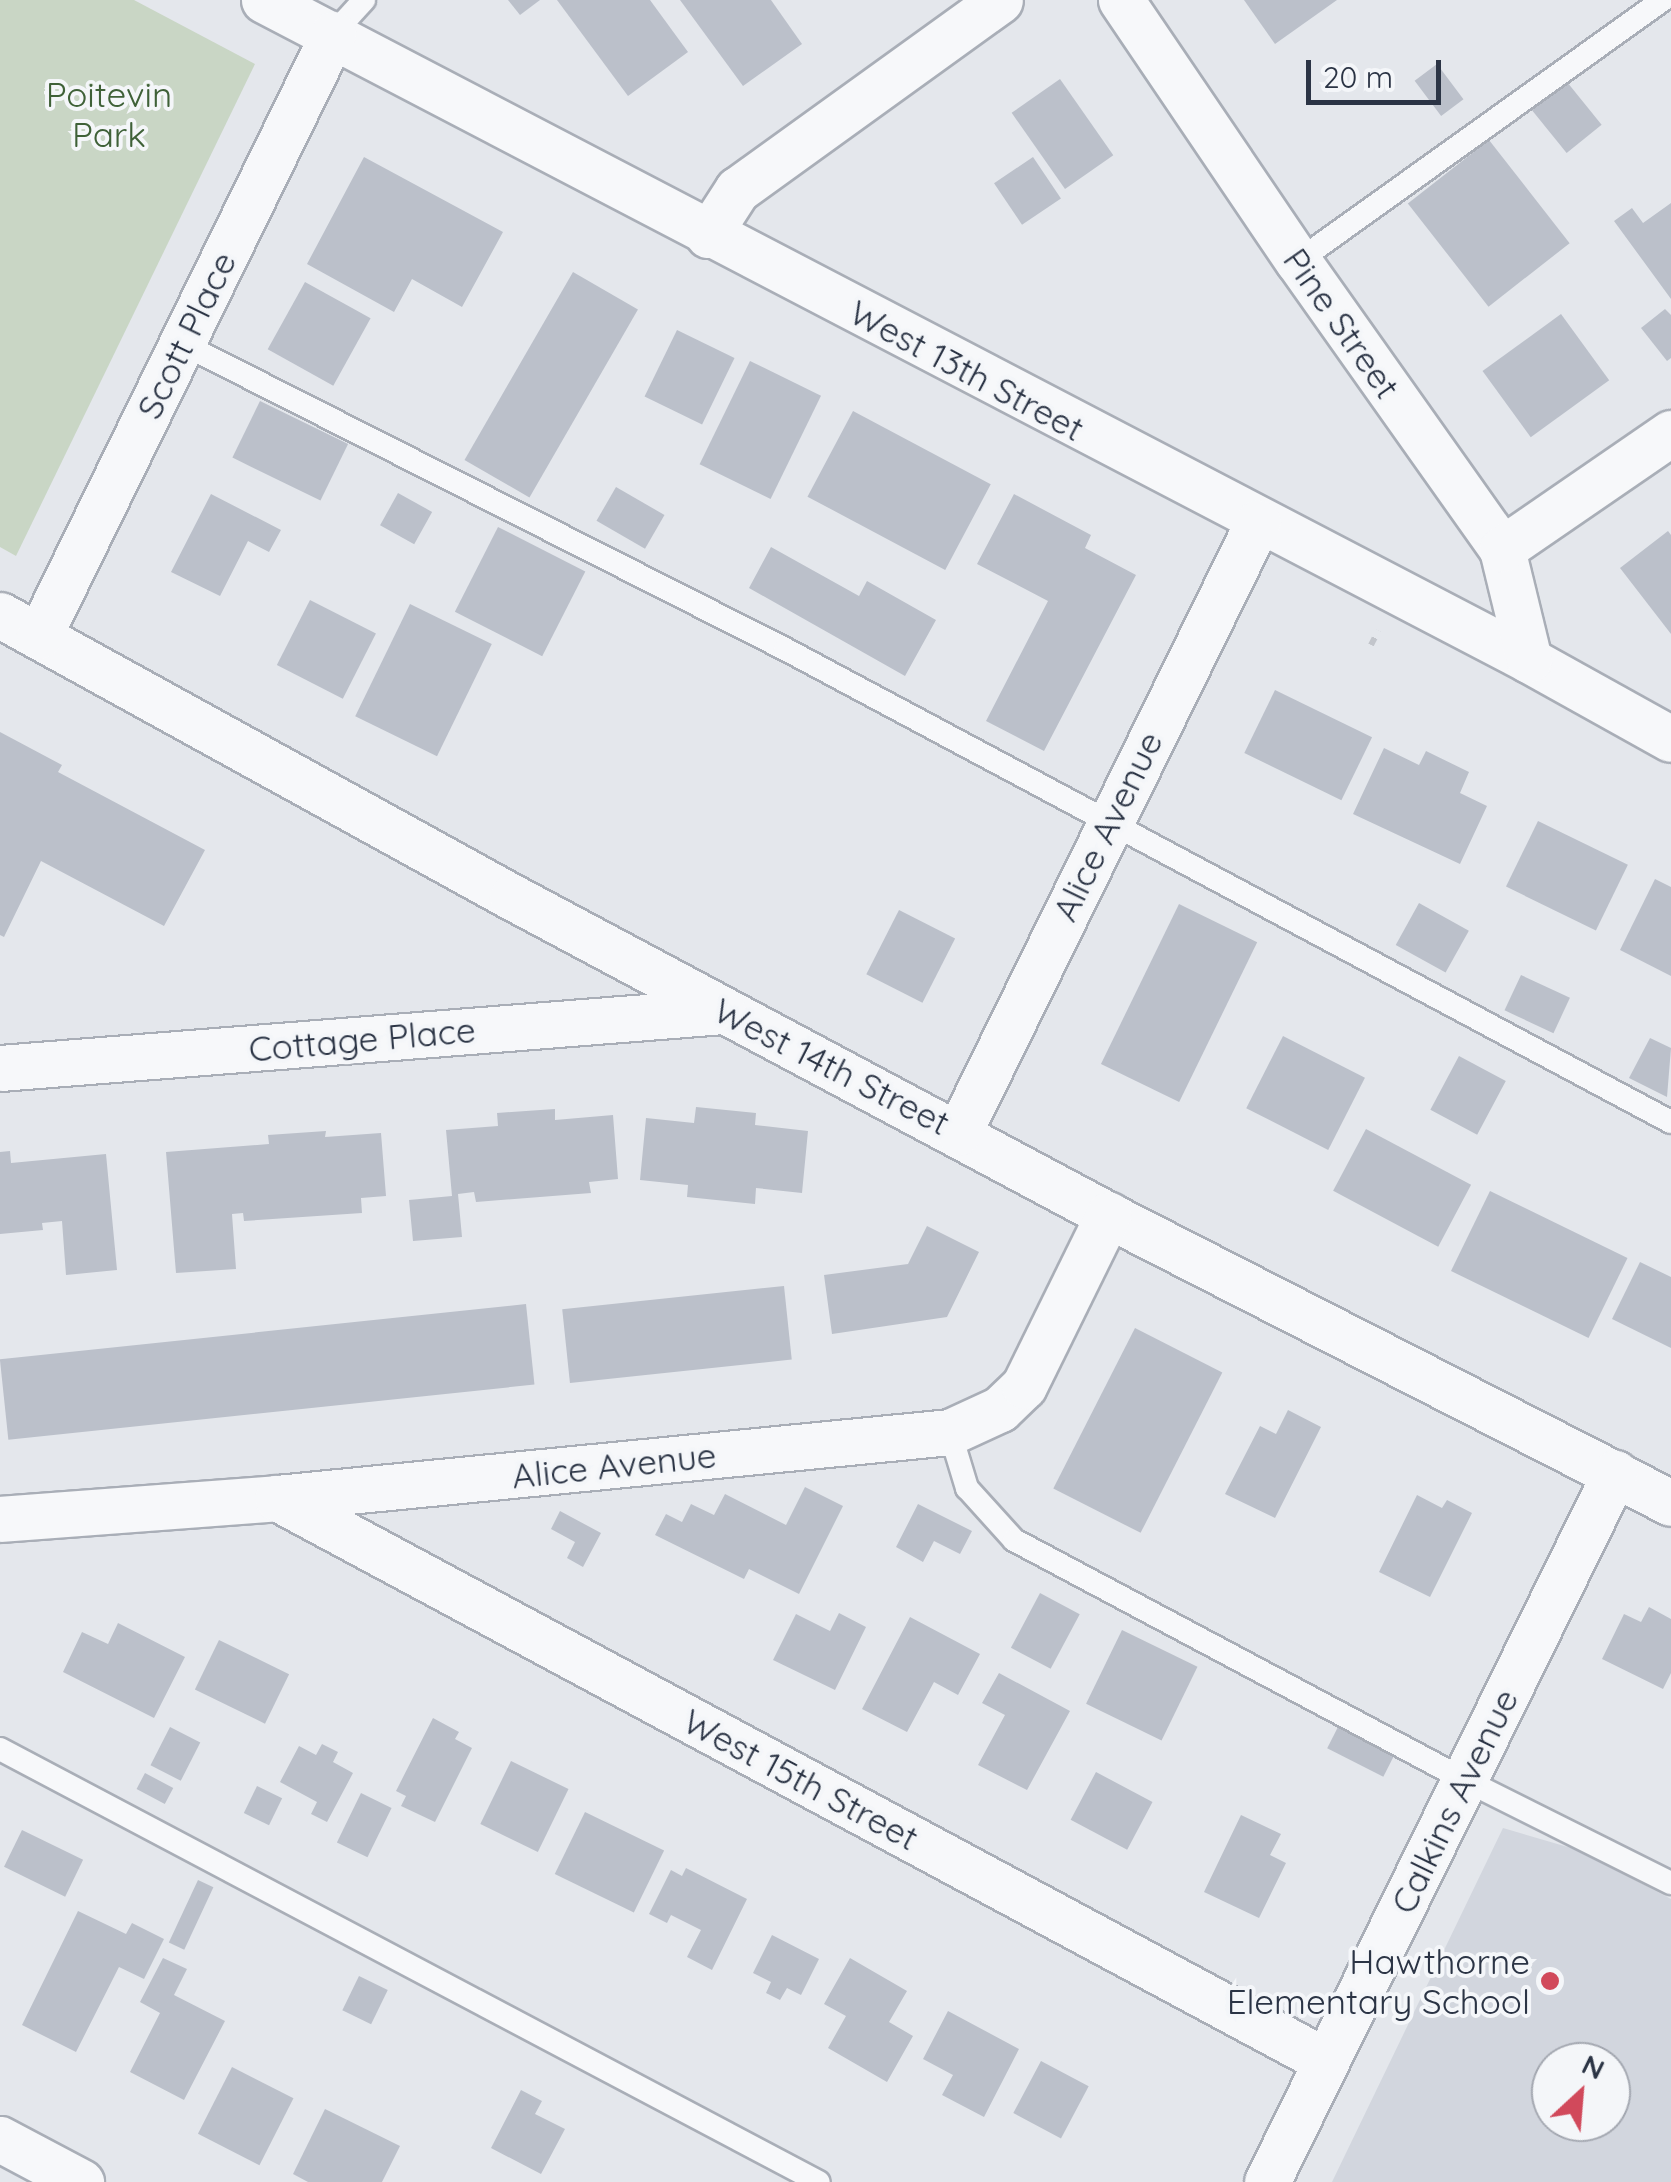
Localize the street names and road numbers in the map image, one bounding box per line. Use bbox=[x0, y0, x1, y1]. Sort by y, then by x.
street label: Pine Street bbox=[1275, 240, 1409, 406]
street label: Scott Place bbox=[128, 245, 244, 425]
street label: West 13th Street bbox=[843, 291, 1091, 449]
street label: Alice Avenue bbox=[1043, 725, 1171, 927]
street label: West 14th Street bbox=[707, 989, 957, 1143]
street label: Cottage Place bbox=[247, 1008, 477, 1070]
street label: Alice Avenue bbox=[510, 1433, 718, 1497]
street label: Calkins Avenue bbox=[1382, 1682, 1526, 1920]
street label: West 15th Street bbox=[676, 1699, 926, 1859]

